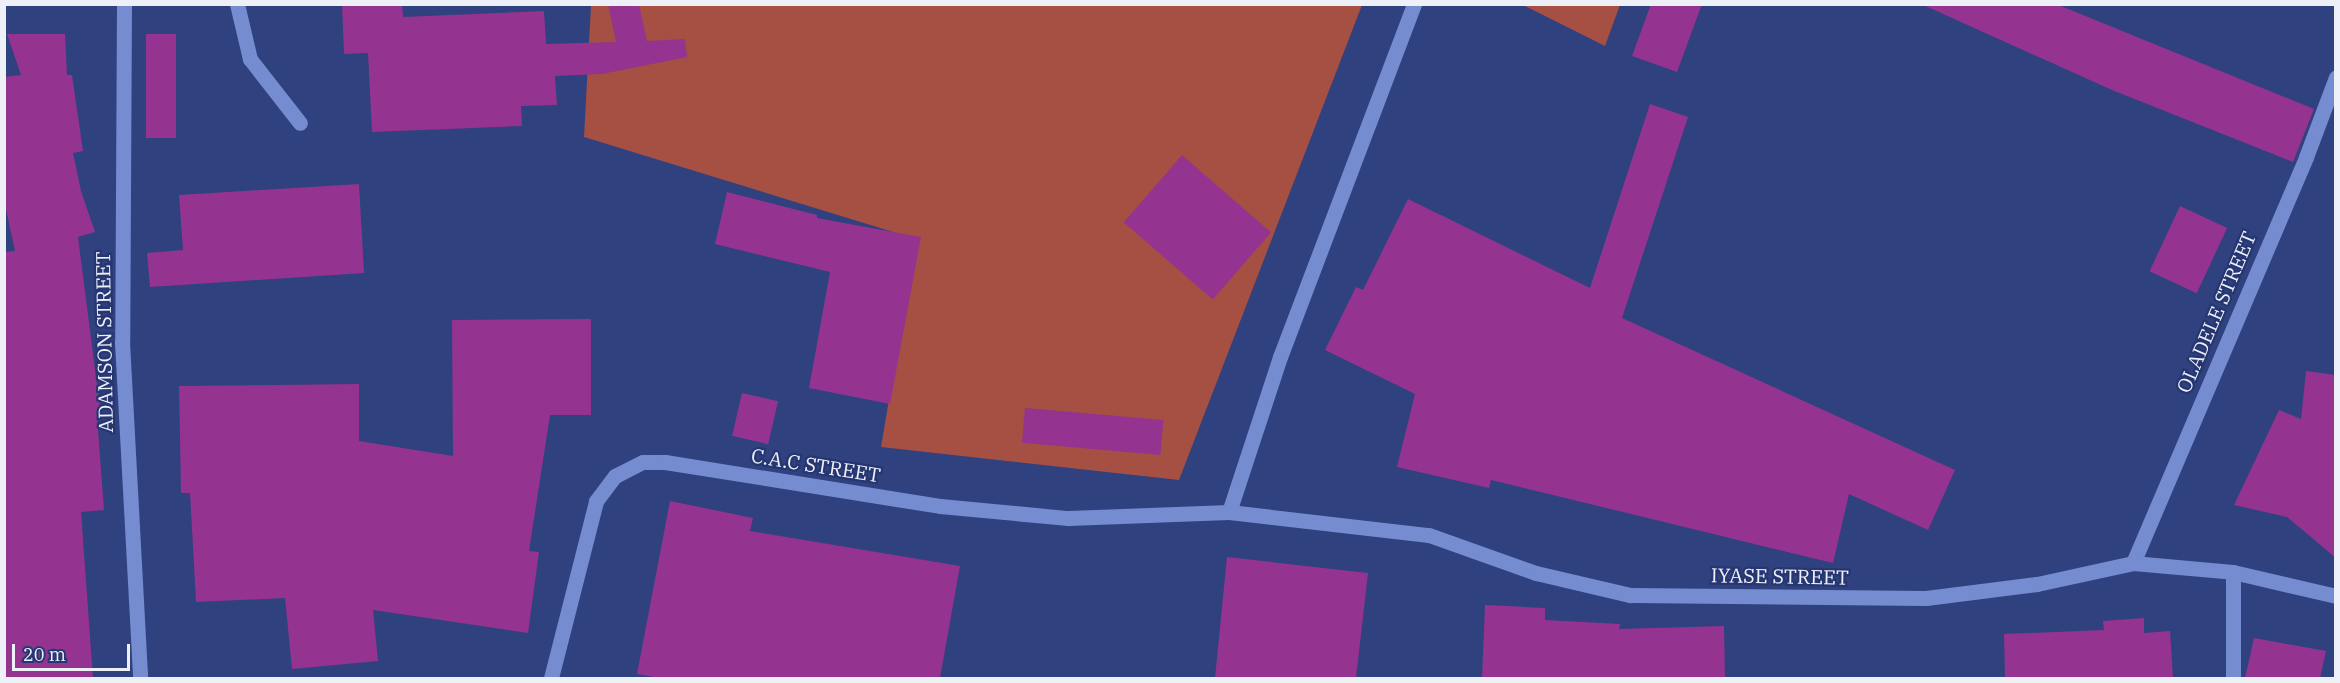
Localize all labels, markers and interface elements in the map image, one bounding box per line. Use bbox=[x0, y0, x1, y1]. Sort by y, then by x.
street label: OLADELE STREET bbox=[2171, 228, 2261, 396]
street label: ADAMSON STREET bbox=[90, 251, 118, 433]
street label: C.A.C STREET bbox=[750, 443, 882, 487]
street label: IYASE STREET bbox=[1711, 563, 1849, 589]
scale bar bbox=[15, 632, 134, 670]
text: 20 m bbox=[23, 643, 66, 666]

